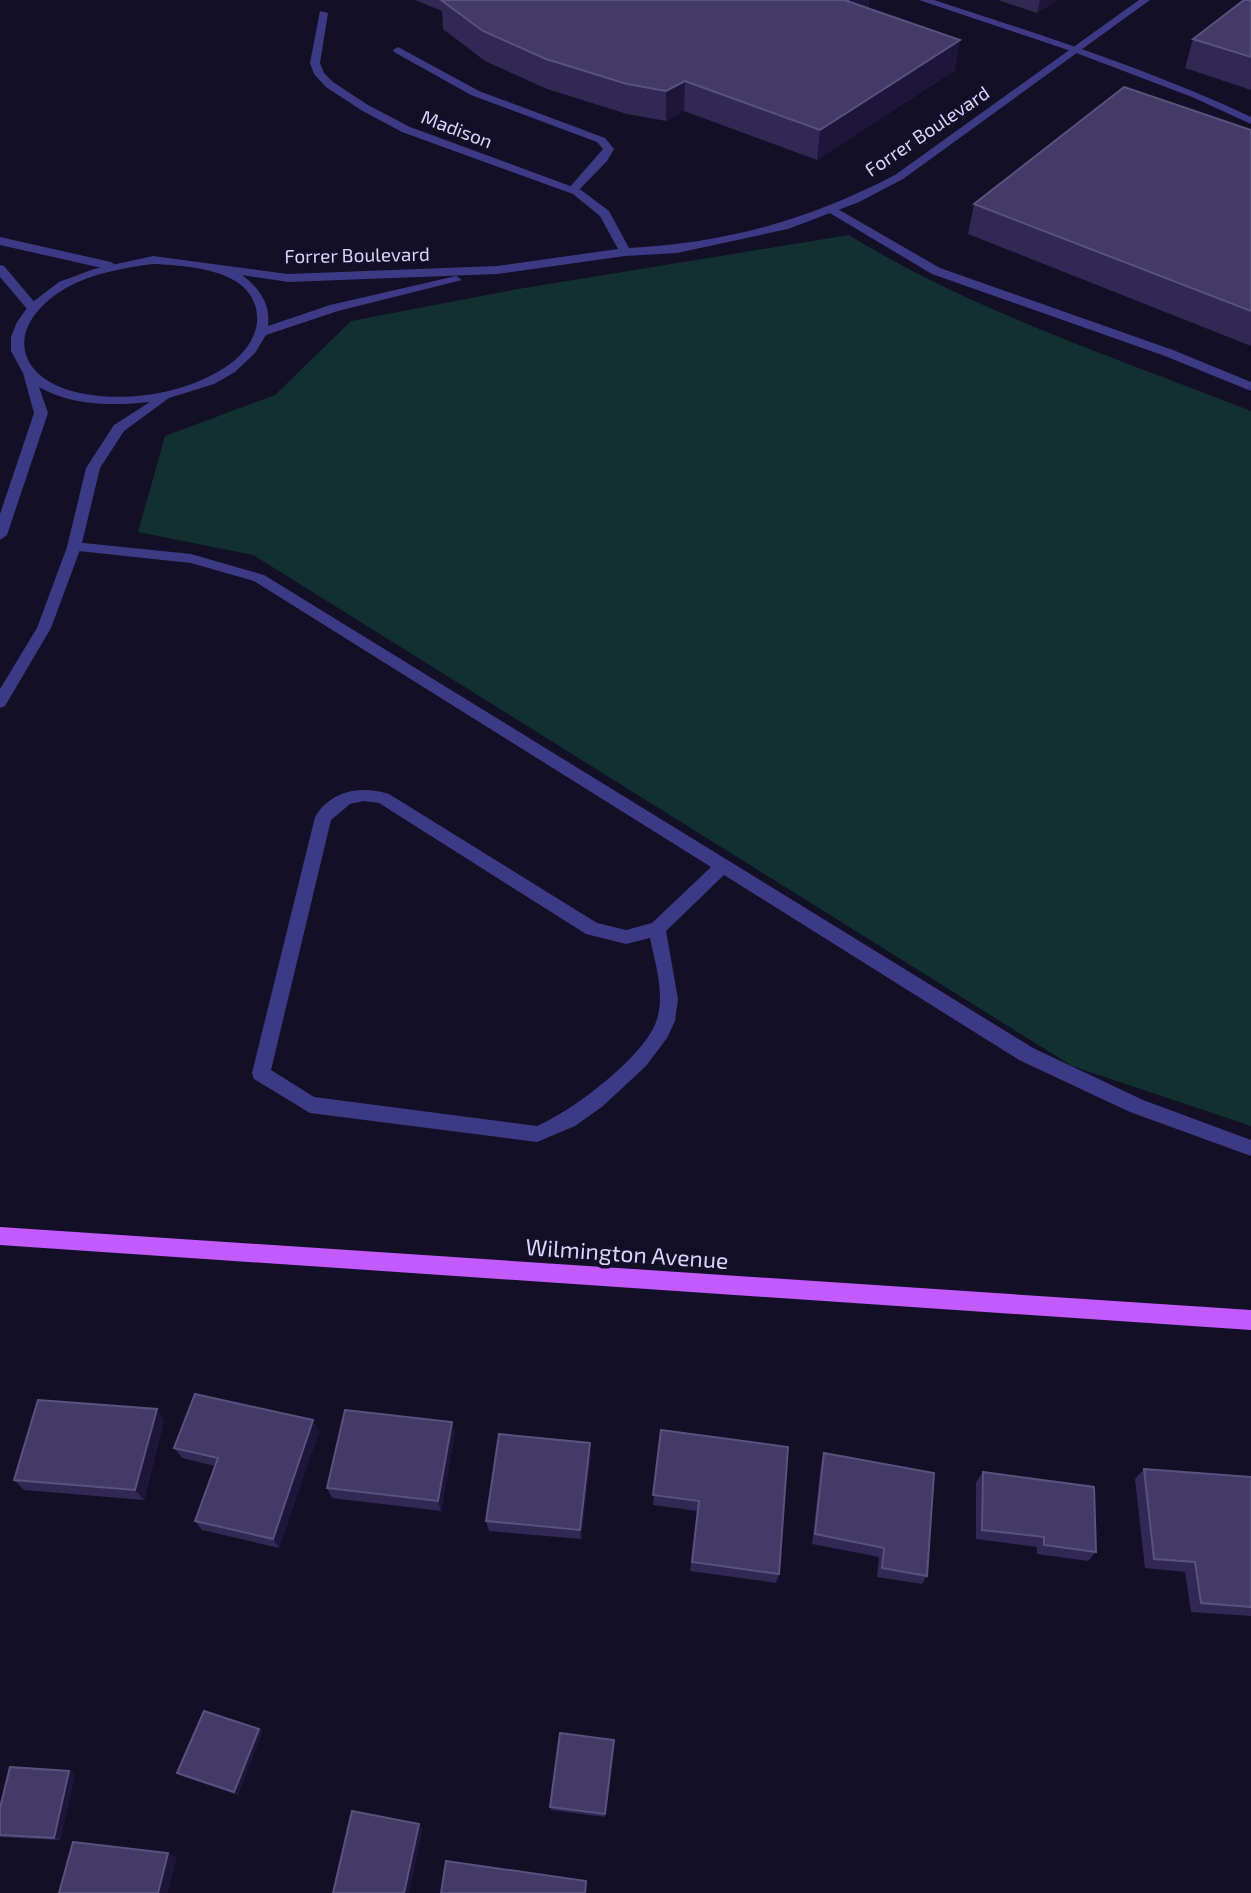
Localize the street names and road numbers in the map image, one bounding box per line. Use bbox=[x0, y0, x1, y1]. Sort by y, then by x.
street label: Forrer Boulevard bbox=[860, 80, 993, 181]
street label: Madison bbox=[418, 105, 496, 153]
street label: Forrer Boulevard bbox=[284, 242, 430, 267]
street label: Wilmington Avenue bbox=[525, 1232, 729, 1274]

